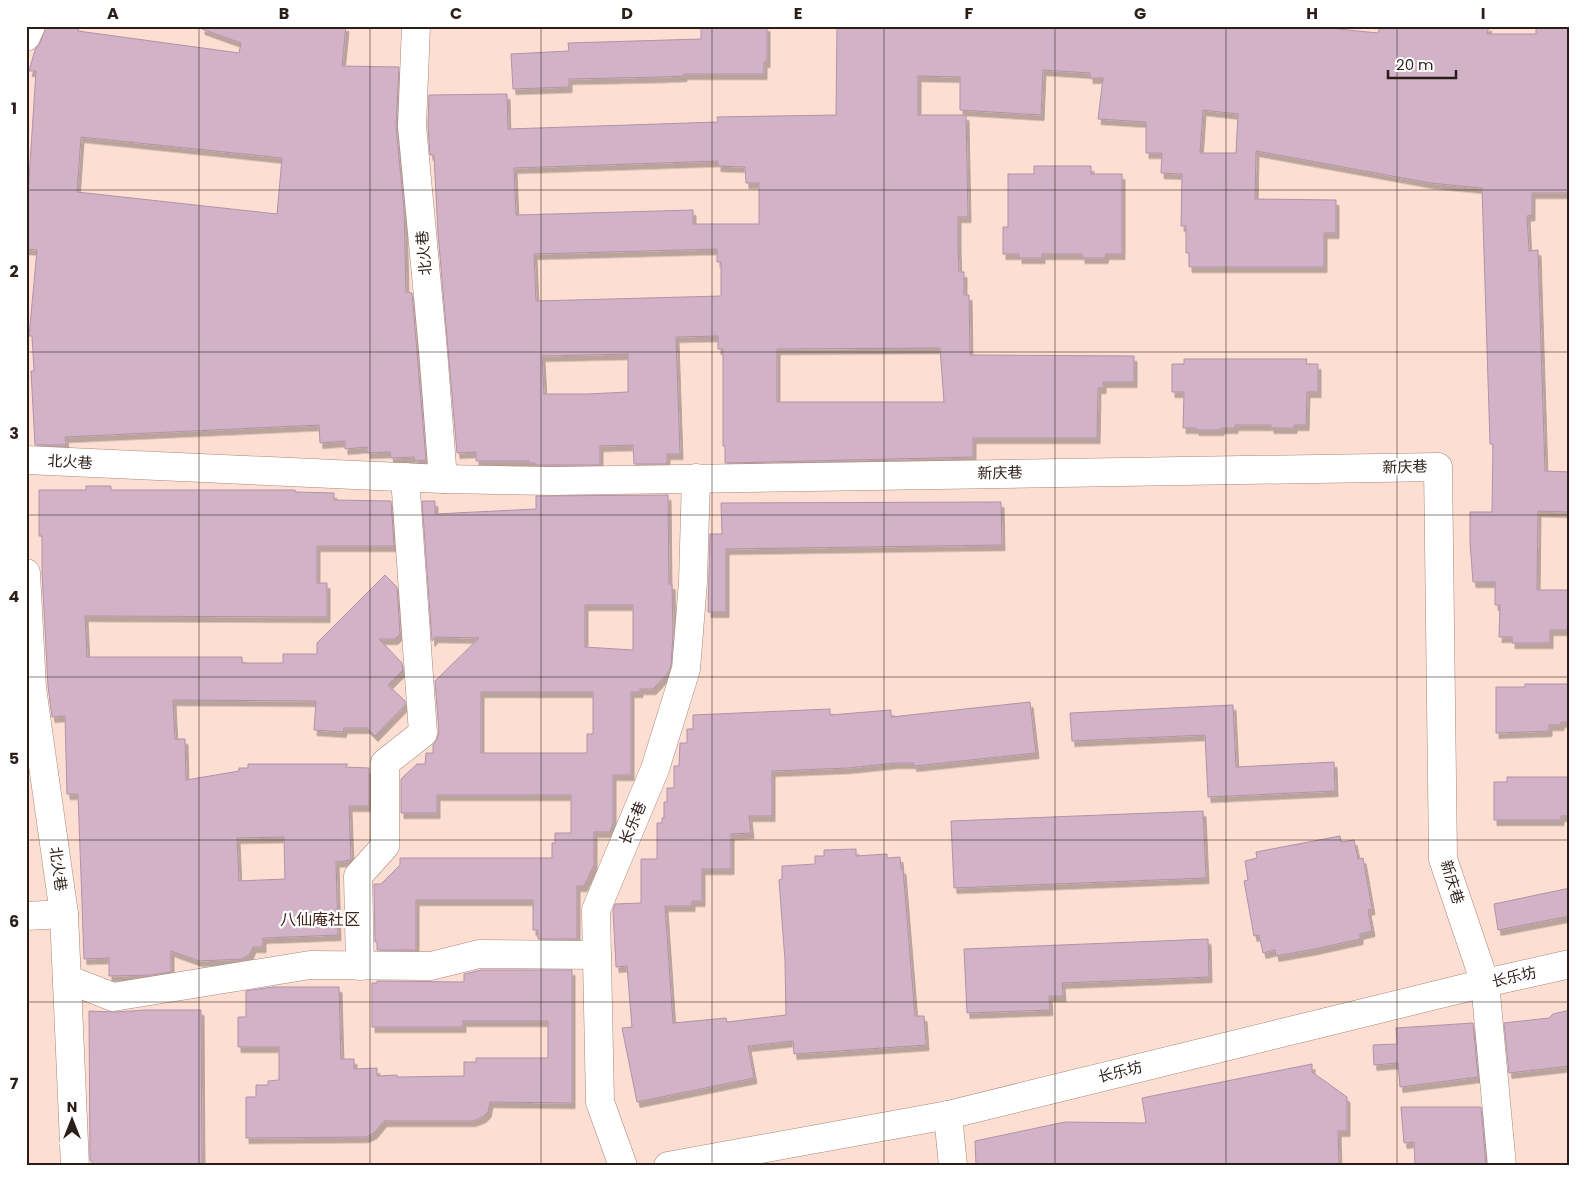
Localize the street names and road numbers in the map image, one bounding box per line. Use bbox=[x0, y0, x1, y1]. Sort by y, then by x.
street label: 北火巷 bbox=[411, 230, 436, 276]
street label: 北火巷 bbox=[47, 450, 93, 473]
street label: 新庆巷 bbox=[1382, 456, 1428, 477]
street label: 新庆巷 bbox=[977, 462, 1023, 483]
street label: 长乐巷 bbox=[614, 798, 651, 848]
street label: 北火巷 bbox=[45, 845, 72, 893]
street label: 新庆巷 bbox=[1436, 857, 1469, 906]
street label: 长乐坊 bbox=[1490, 961, 1538, 992]
street label: 长乐坊 bbox=[1095, 1056, 1144, 1087]

